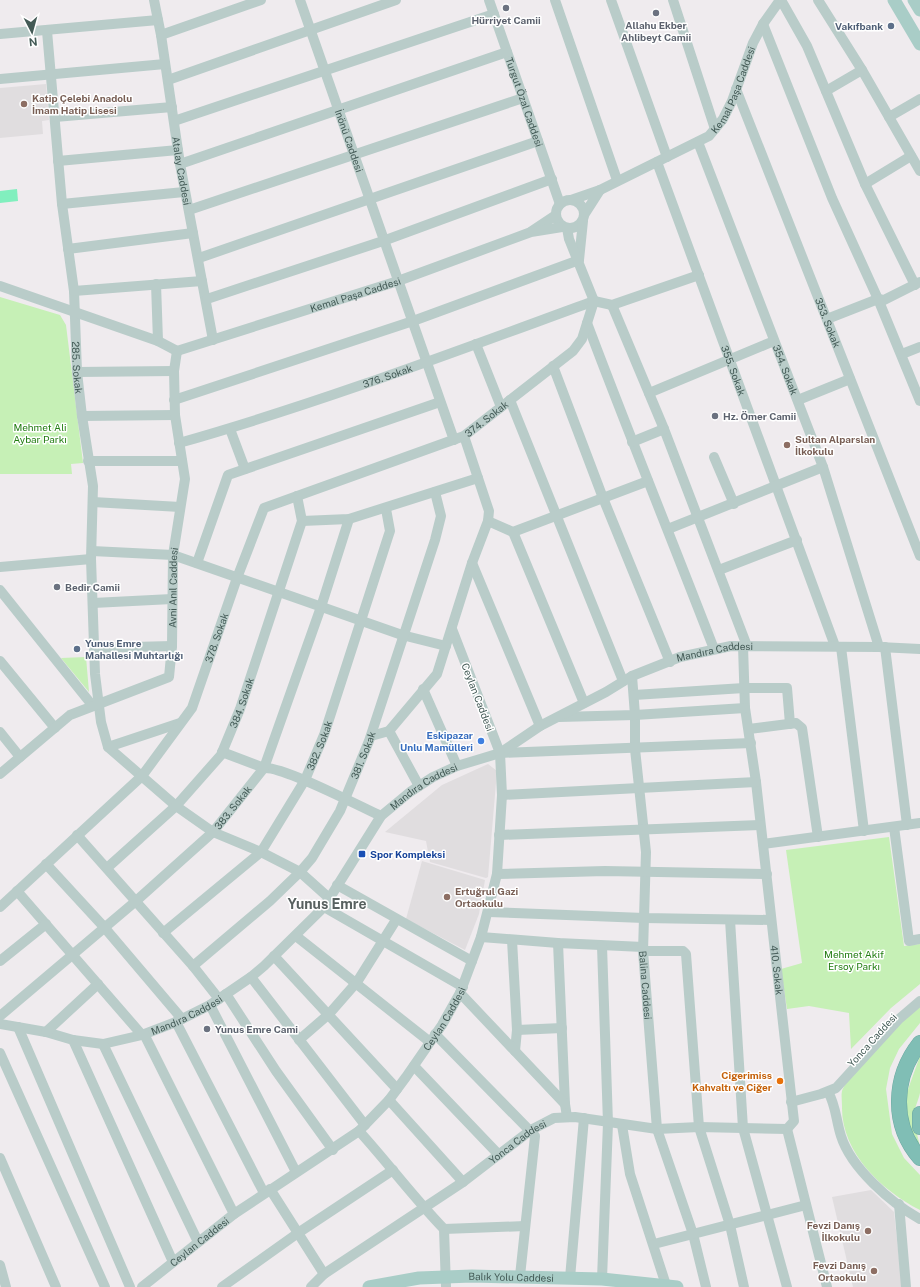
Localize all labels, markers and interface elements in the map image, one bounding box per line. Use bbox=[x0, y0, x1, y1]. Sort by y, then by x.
marker: Hürriyet Camii bbox=[501, 3, 511, 13]
marker: Allahu Ekber Ahlibeyt Camii bbox=[651, 8, 661, 18]
north arrow bbox=[12, 12, 52, 52]
place label: Hürriyet Camii bbox=[471, 14, 541, 26]
place label: Allahu Ekber Ahlibeyt Camii bbox=[621, 19, 691, 43]
place label: Vakıfbank bbox=[835, 20, 883, 32]
marker: Vakıfbank bbox=[886, 21, 896, 31]
text: N bbox=[28, 36, 38, 48]
street label: Kemal Paşa Caddesi bbox=[708, 45, 757, 135]
street label: Turgut Özal Caddesi bbox=[503, 56, 546, 148]
place label: Katip Çelebi Anadolu İmam Hatip Lisesi bbox=[32, 92, 132, 116]
marker: Katip Çelebi Anadolu İmam Hatip Lisesi bbox=[19, 99, 29, 109]
street label: İnönü Caddesi bbox=[333, 108, 366, 174]
street label: Atalay Caddesi bbox=[170, 136, 194, 206]
street label: Kemal Paşa Caddesi bbox=[309, 275, 402, 314]
street label: 353. Sokak bbox=[813, 296, 843, 350]
street label: 285. Sokak bbox=[70, 341, 85, 395]
street label: 354. Sokak bbox=[771, 343, 801, 397]
street label: 355. Sokak bbox=[719, 344, 748, 398]
street label: 376. Sokak bbox=[361, 362, 414, 390]
street label: 374. Sokak bbox=[462, 398, 511, 439]
place label: Hz. Ömer Camii bbox=[723, 410, 797, 422]
marker: Hz. Ömer Camii bbox=[710, 411, 720, 421]
park label: Mehmet Ali Aybar Parkı bbox=[13, 421, 67, 445]
place label: Sultan Alparslan İlkokulu bbox=[795, 433, 875, 457]
marker: Sultan Alparslan İlkokulu bbox=[782, 440, 792, 450]
street label: Avni Anıl Caddesi bbox=[166, 547, 180, 628]
place label: Bedir Camii bbox=[65, 581, 120, 593]
marker: Bedir Camii bbox=[52, 582, 62, 592]
street label: 378. Sokak bbox=[202, 611, 231, 664]
place label: Yunus Emre Mahallesi Muhtarlığı bbox=[85, 637, 183, 661]
street label: Mandıra Caddesi bbox=[675, 640, 753, 664]
marker: Yunus Emre Mahallesi Muhtarlığı bbox=[72, 644, 82, 654]
street label: Ceylan Caddesi bbox=[460, 661, 496, 733]
street label: 384. Sokak bbox=[227, 676, 256, 730]
street label: 382. Sokak bbox=[304, 719, 334, 772]
street label: 381. Sokak bbox=[348, 729, 378, 781]
place label: Eskipazar Unlu Mamülleri bbox=[400, 729, 473, 753]
marker: Eskipazar Unlu Mamülleri bbox=[476, 736, 486, 746]
street label: Mandıra Caddesi bbox=[387, 761, 459, 812]
street label: 383. Sokak bbox=[212, 783, 254, 832]
place label: Spor Kompleksi bbox=[370, 848, 445, 860]
marker: Spor Kompleksi bbox=[357, 849, 367, 859]
place label: Ertuğrul Gazi Ortaokulu bbox=[455, 885, 519, 909]
marker: Ertuğrul Gazi Ortaokulu bbox=[442, 892, 452, 902]
district label: Yunus Emre bbox=[287, 896, 367, 912]
street label: 410. Sokak bbox=[768, 944, 786, 996]
park label: Mehmet Akif Ersoy Parkı bbox=[824, 948, 884, 972]
street label: Balina Caddesi bbox=[637, 950, 654, 1020]
street label: Ceylan Caddesi bbox=[420, 985, 468, 1053]
street label: Mandıra Caddesi bbox=[149, 993, 224, 1037]
street label: Yonca Caddesi bbox=[845, 1011, 899, 1069]
place label: Yunus Emre Cami bbox=[215, 1023, 298, 1035]
marker: Yunus Emre Cami bbox=[202, 1024, 212, 1034]
place label: Cigerimiss Kahvaltı ve Ciğer bbox=[692, 1069, 772, 1093]
marker: Cigerimiss Kahvaltı ve Ciğer bbox=[775, 1076, 785, 1086]
street label: Yonca Caddesi bbox=[486, 1117, 548, 1166]
street label: Ceylan Caddesi bbox=[167, 1215, 231, 1269]
place label: Fevzi Danış İlkokulu bbox=[807, 1219, 860, 1243]
marker: Fevzi Danış İlkokulu bbox=[863, 1226, 873, 1236]
place label: Fevzi Danış Ortaokulu bbox=[813, 1259, 866, 1283]
marker: Fevzi Danış Ortaokulu bbox=[869, 1266, 879, 1276]
street label: Balık Yolu Caddesi bbox=[468, 1270, 554, 1284]

